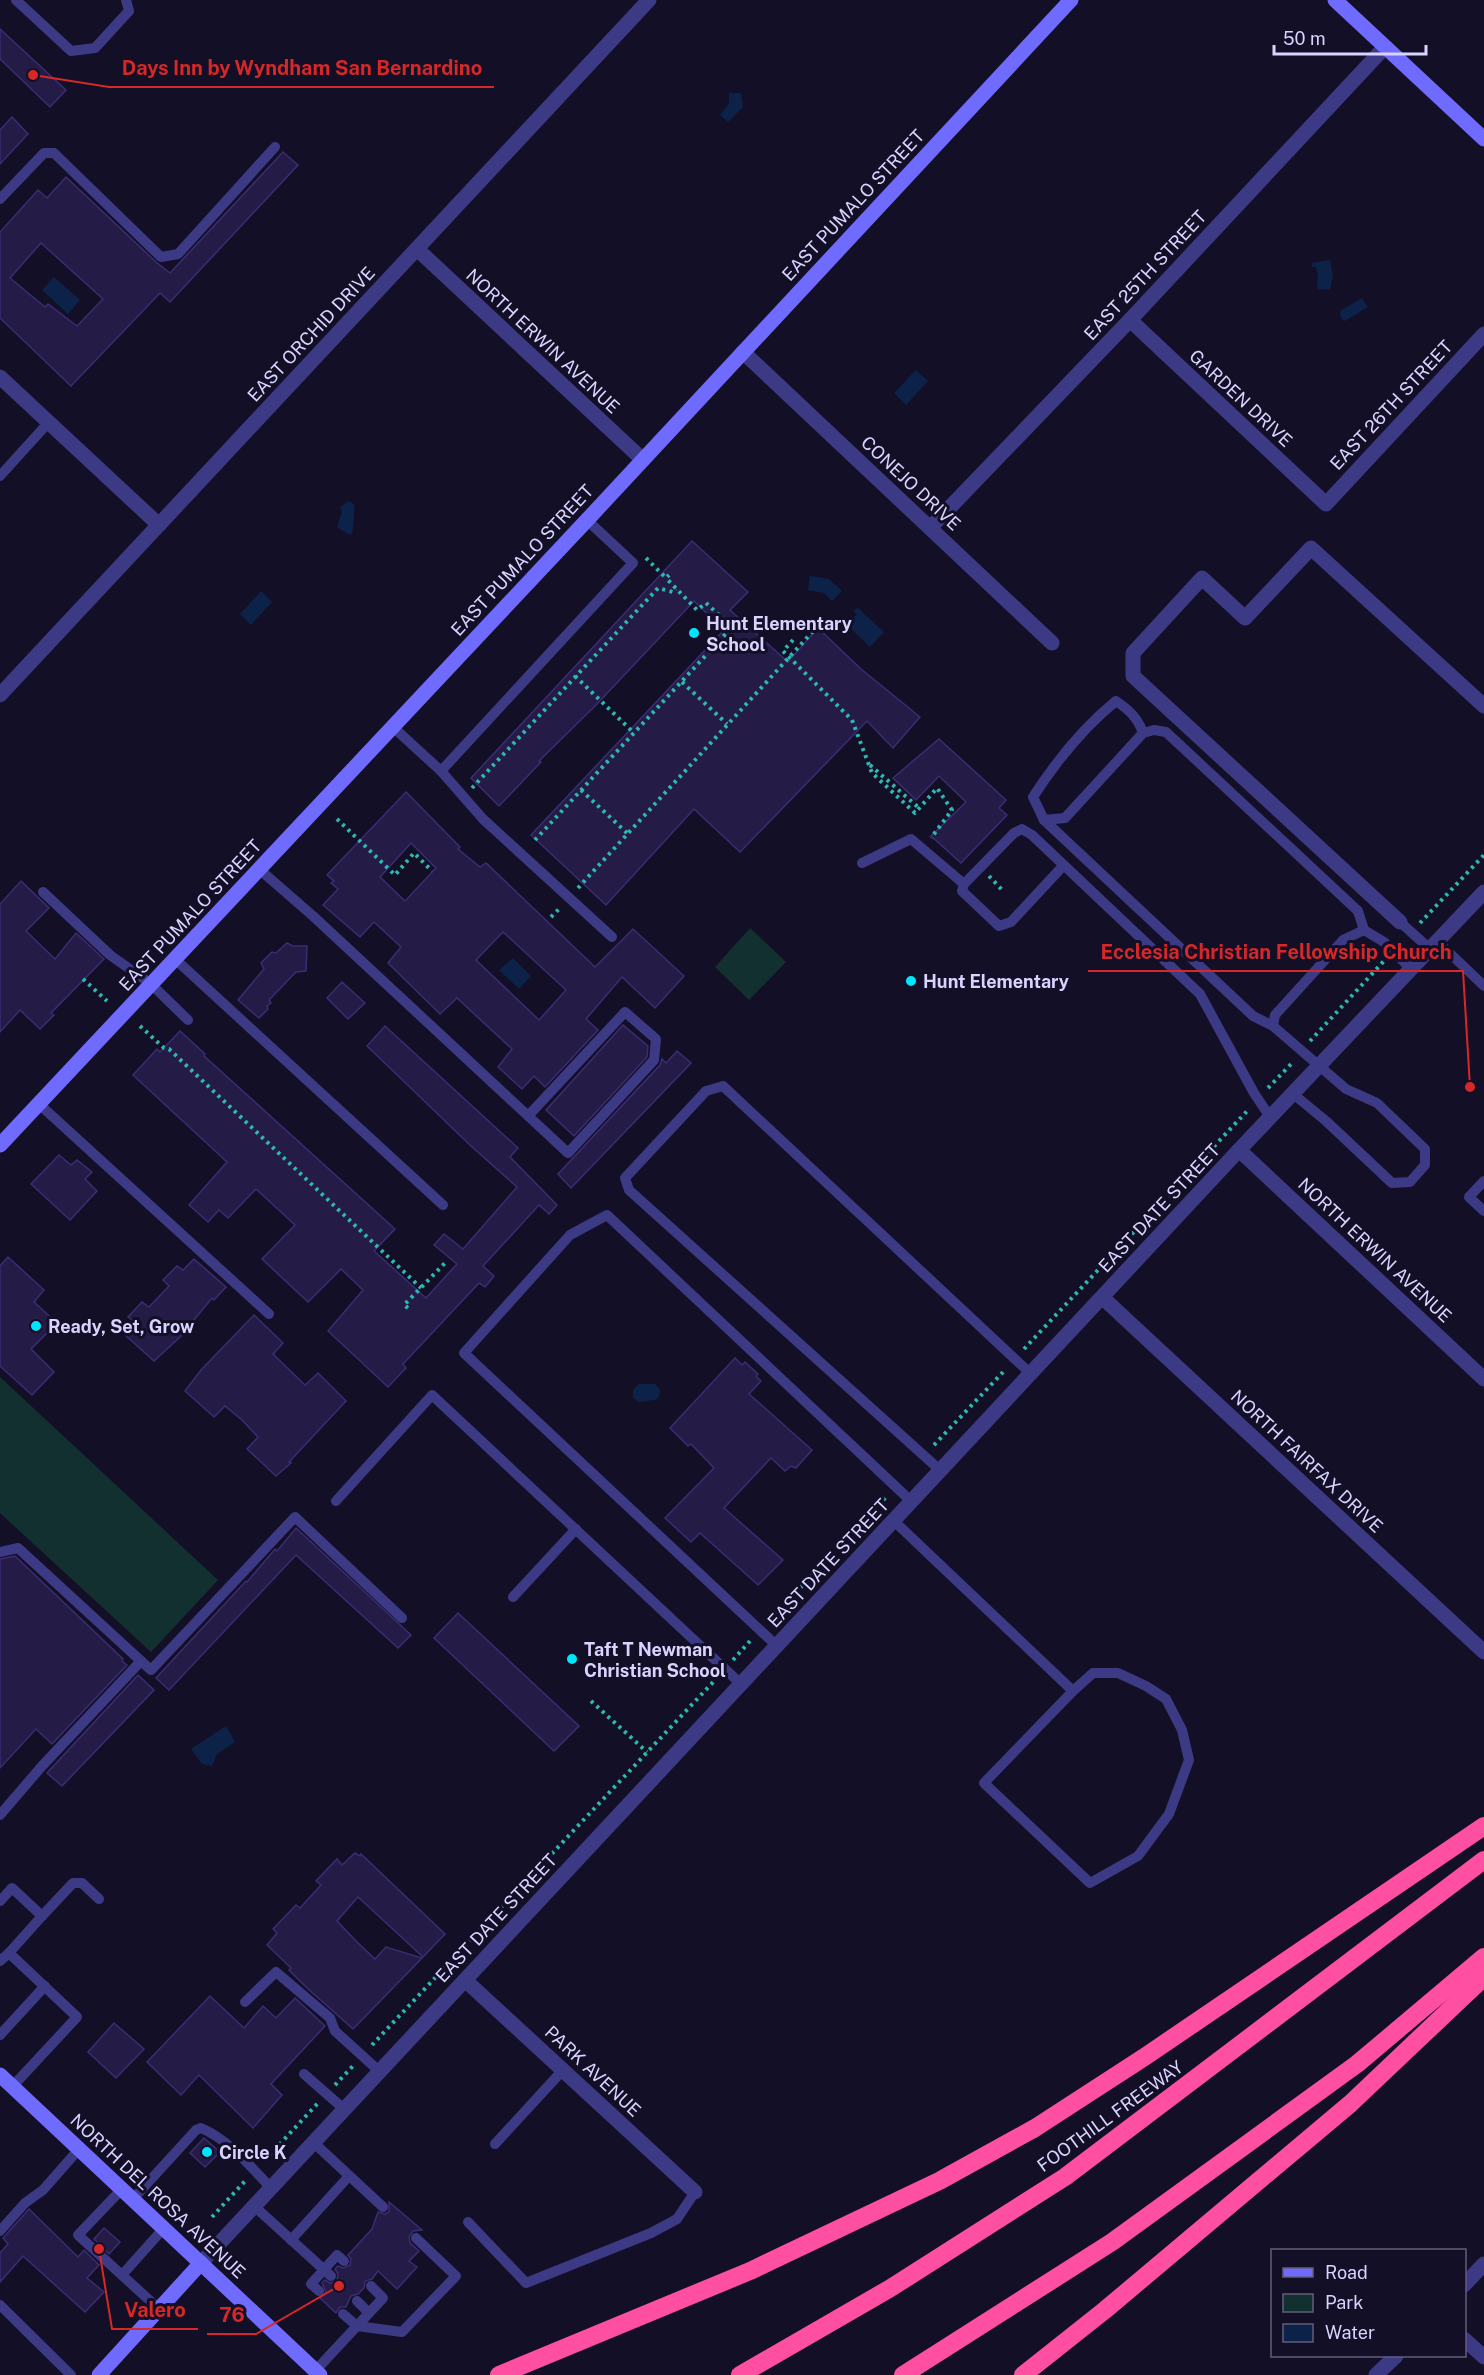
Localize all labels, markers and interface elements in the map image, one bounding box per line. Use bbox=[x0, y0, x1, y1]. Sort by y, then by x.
scale bar bbox=[1274, 18, 1426, 56]
text: 50 m bbox=[1283, 28, 1326, 49]
callout: Days Inn by Wyndham San Bernardino bbox=[109, 49, 494, 87]
text: Days Inn by Wyndham San Bernardino bbox=[122, 56, 482, 80]
street label: EAST PUMALO STREET bbox=[778, 125, 929, 285]
street label: EAST 25TH STREET bbox=[1080, 206, 1211, 344]
street label: EAST ORCHID DRIVE bbox=[243, 262, 379, 406]
street label: NORTH ERWIN AVENUE bbox=[462, 264, 624, 418]
street label: EAST 26TH STREET bbox=[1326, 336, 1457, 474]
street label: GARDEN DRIVE bbox=[1185, 345, 1297, 451]
street label: CONEJO DRIVE bbox=[857, 432, 965, 534]
street label: EAST PUMALO STREET bbox=[447, 480, 598, 640]
place label: Hunt Elementary School bbox=[706, 613, 852, 655]
marker: Hunt Elementary School bbox=[687, 626, 701, 640]
street label: EAST PUMALO STREET bbox=[115, 835, 266, 995]
callout: Ecclesia Christian Fellowship Church bbox=[1088, 933, 1463, 971]
text: Ecclesia Christian Fellowship Church bbox=[1100, 940, 1452, 964]
place label: Hunt Elementary bbox=[923, 971, 1069, 992]
marker: Hunt Elementary bbox=[904, 974, 918, 988]
street label: EAST DATE STREET bbox=[1094, 1139, 1224, 1277]
street label: NORTH ERWIN AVENUE bbox=[1294, 1173, 1456, 1327]
place label: Ready, Set, Grow bbox=[48, 1316, 194, 1337]
marker: Ready, Set, Grow bbox=[29, 1319, 43, 1333]
street label: NORTH FAIRFAX DRIVE bbox=[1227, 1385, 1387, 1537]
street label: EAST DATE STREET bbox=[763, 1494, 893, 1632]
place label: Taft T Newman Christian School bbox=[584, 1639, 726, 1681]
marker: Taft T Newman Christian School bbox=[565, 1652, 579, 1666]
street label: EAST DATE STREET bbox=[431, 1849, 561, 1987]
street label: PARK AVENUE bbox=[541, 2021, 645, 2121]
street label: FOOTHILL FREEWAY bbox=[1033, 2056, 1187, 2176]
street label: NORTH DEL ROSA AVENUE bbox=[66, 2109, 250, 2283]
place label: Circle K bbox=[219, 2142, 287, 2163]
marker: Circle K bbox=[200, 2145, 214, 2159]
legend bbox=[1271, 2249, 1466, 2357]
text: Road bbox=[1325, 2262, 1368, 2283]
callout: Valero bbox=[112, 2291, 198, 2329]
text: Park bbox=[1325, 2292, 1363, 2313]
callout: 76 bbox=[207, 2296, 256, 2334]
text: Valero bbox=[124, 2298, 186, 2322]
text: 76 bbox=[219, 2303, 245, 2327]
text: Water bbox=[1325, 2322, 1375, 2343]

